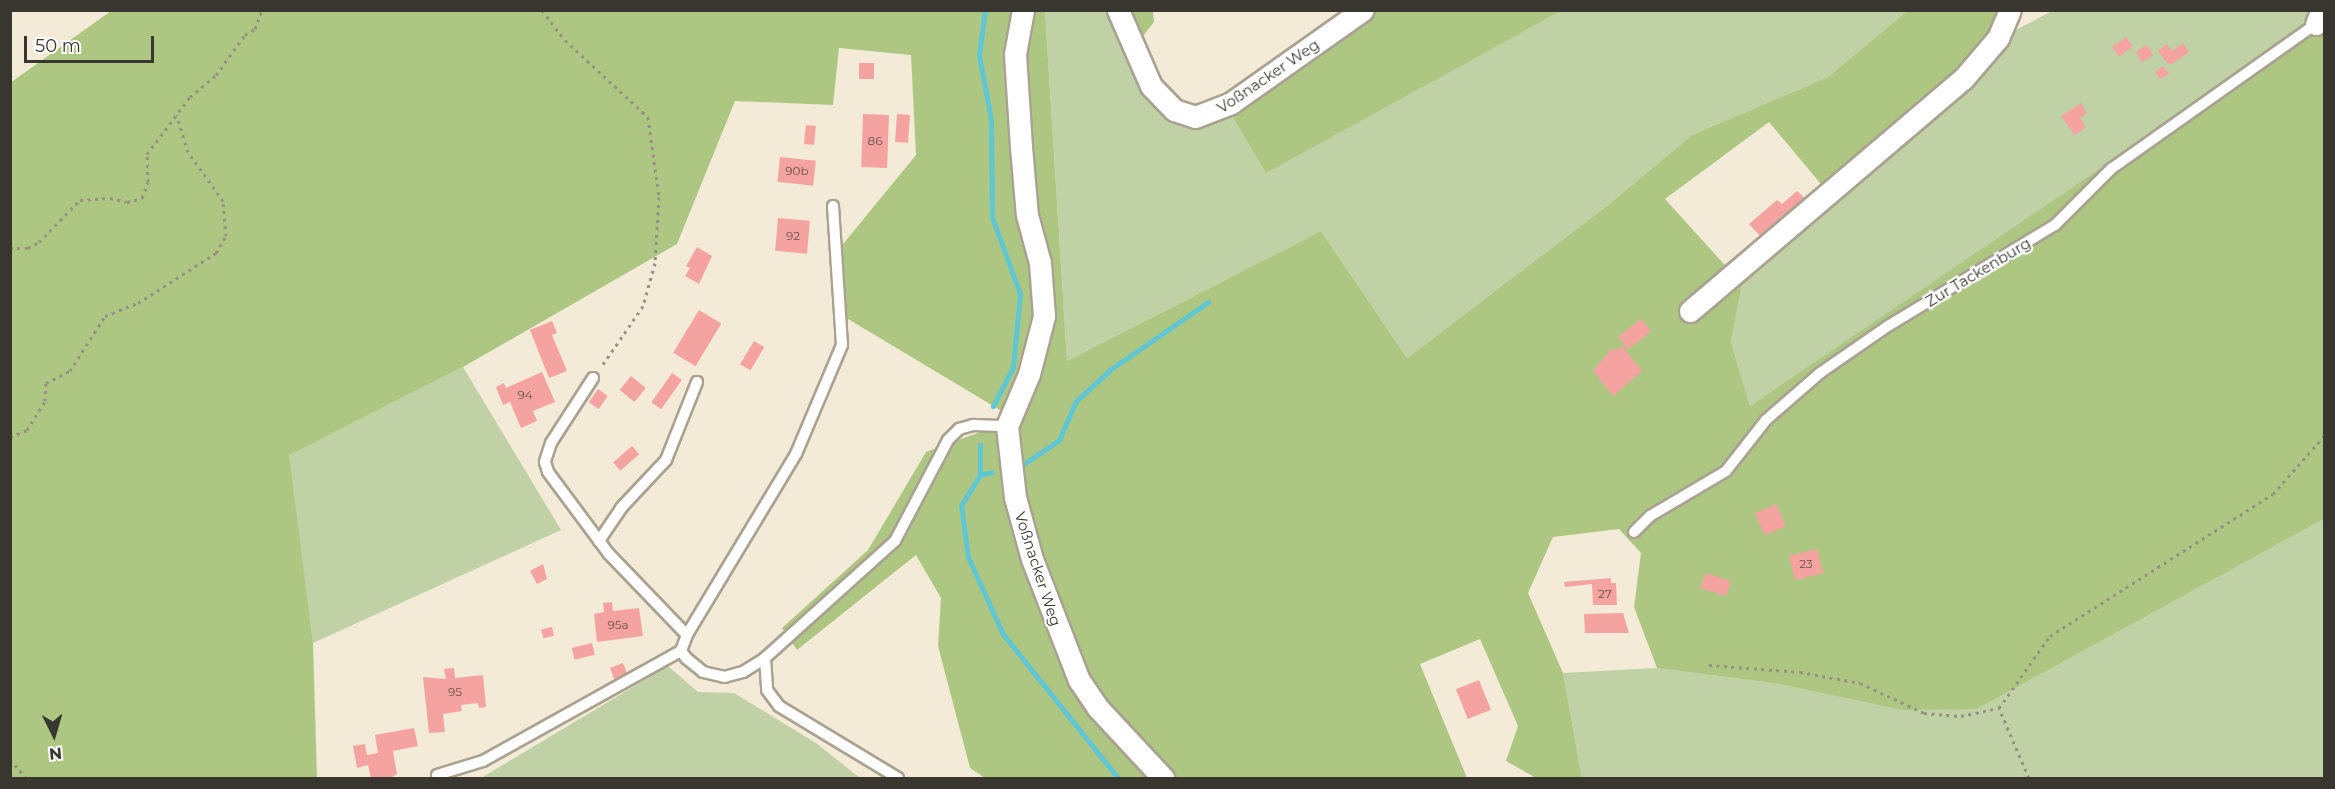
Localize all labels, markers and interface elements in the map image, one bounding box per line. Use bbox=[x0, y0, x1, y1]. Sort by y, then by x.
scale bar bbox=[27, 24, 158, 62]
text: 50 m bbox=[35, 35, 81, 57]
street label: Voßnacker Weg bbox=[1214, 35, 1322, 117]
house number: 86 bbox=[868, 134, 882, 148]
house number: 90b bbox=[785, 164, 809, 178]
house number: 92 bbox=[786, 229, 800, 243]
street label: Zur Tackenburg bbox=[1922, 234, 2034, 310]
house number: 94 bbox=[517, 388, 533, 402]
street label: Voßnacker Weg bbox=[1011, 510, 1065, 628]
house number: 23 bbox=[1799, 557, 1813, 571]
house number: 27 bbox=[1598, 587, 1612, 601]
house number: 95a bbox=[607, 618, 629, 632]
house number: 95 bbox=[448, 685, 462, 699]
north arrow bbox=[24, 705, 84, 765]
text: N bbox=[48, 743, 63, 763]

